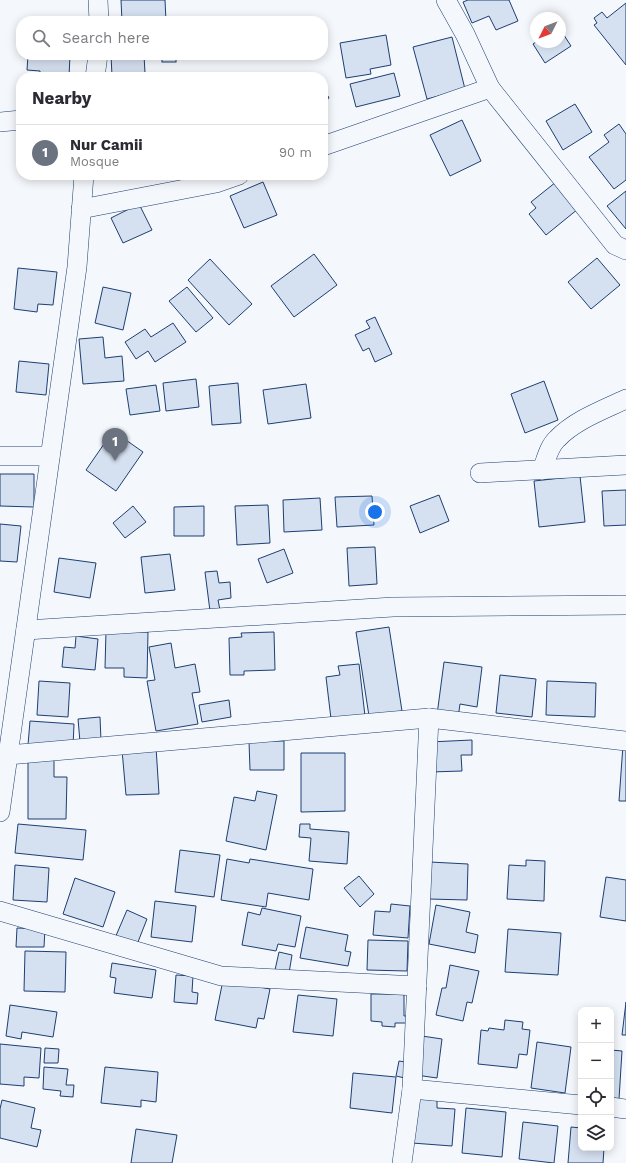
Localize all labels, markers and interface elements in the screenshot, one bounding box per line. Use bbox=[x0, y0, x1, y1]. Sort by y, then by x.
north arrow bbox=[530, 12, 566, 48]
search box bbox=[16, 16, 328, 60]
icon: search bbox=[30, 27, 52, 49]
text: Search here bbox=[62, 29, 150, 47]
text: Nearby bbox=[32, 88, 91, 108]
text: Nur Camii bbox=[70, 136, 143, 154]
text: 1 bbox=[42, 145, 48, 160]
text: 90 m bbox=[279, 145, 312, 160]
text: Mosque bbox=[70, 154, 119, 169]
pin: 1 bbox=[102, 428, 128, 461]
your location bbox=[365, 502, 385, 522]
map controls bbox=[578, 1007, 614, 1151]
button: + bbox=[578, 1007, 614, 1043]
button: − bbox=[578, 1043, 614, 1079]
button: locate bbox=[578, 1079, 614, 1115]
button: layers bbox=[578, 1115, 614, 1151]

